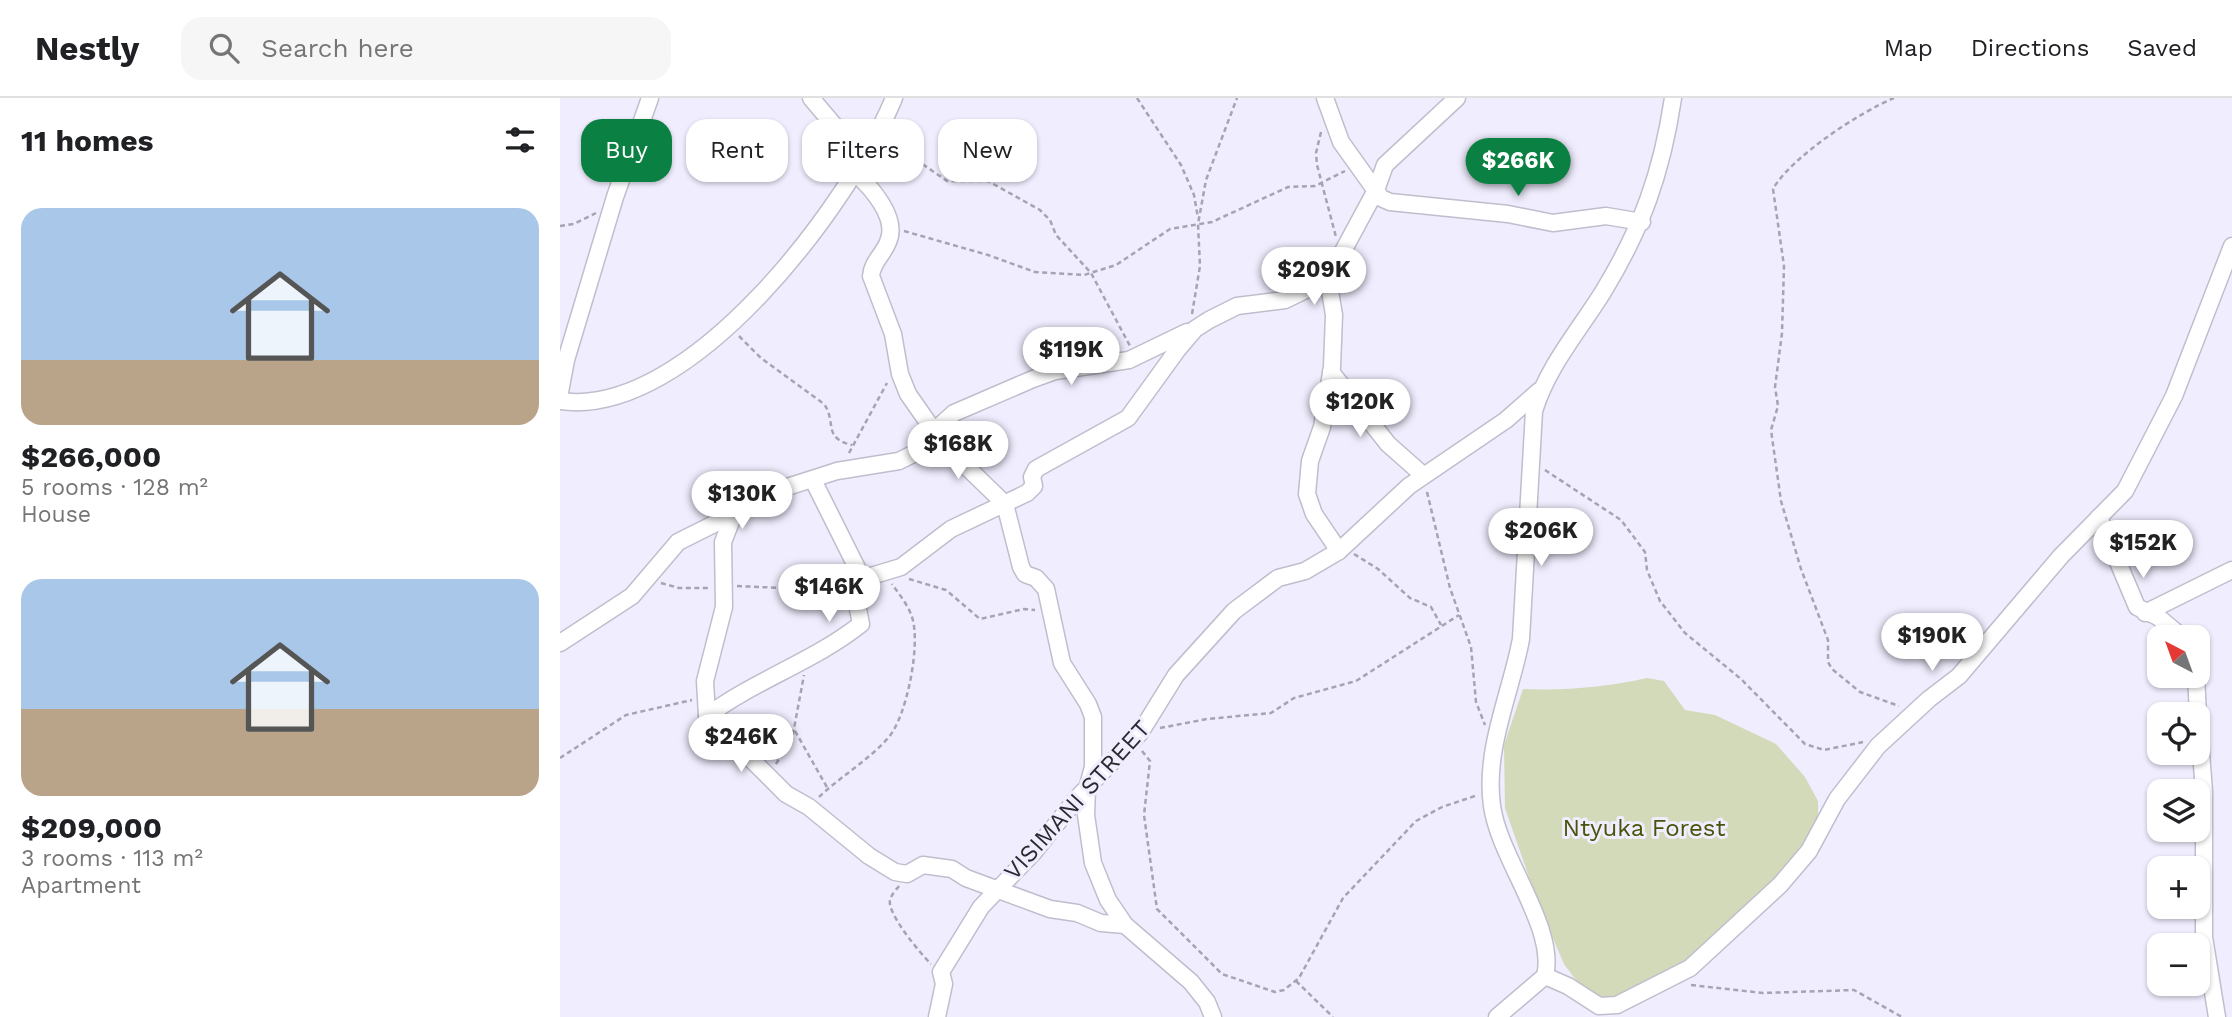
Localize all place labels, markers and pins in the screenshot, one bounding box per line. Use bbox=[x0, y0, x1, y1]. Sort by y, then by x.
pin: $266K bbox=[1469, 139, 1567, 198]
pin: $209K bbox=[1265, 248, 1363, 307]
pin: $119K bbox=[1022, 328, 1120, 387]
pin: $120K bbox=[1311, 380, 1409, 439]
pin: $168K bbox=[909, 422, 1007, 481]
pin: $130K bbox=[693, 472, 791, 531]
pin: $206K bbox=[1492, 508, 1590, 568]
pin: $152K bbox=[2094, 520, 2192, 580]
pin: $146K bbox=[780, 564, 878, 624]
pin: $190K bbox=[1883, 614, 1981, 673]
pin: $246K bbox=[692, 714, 790, 774]

